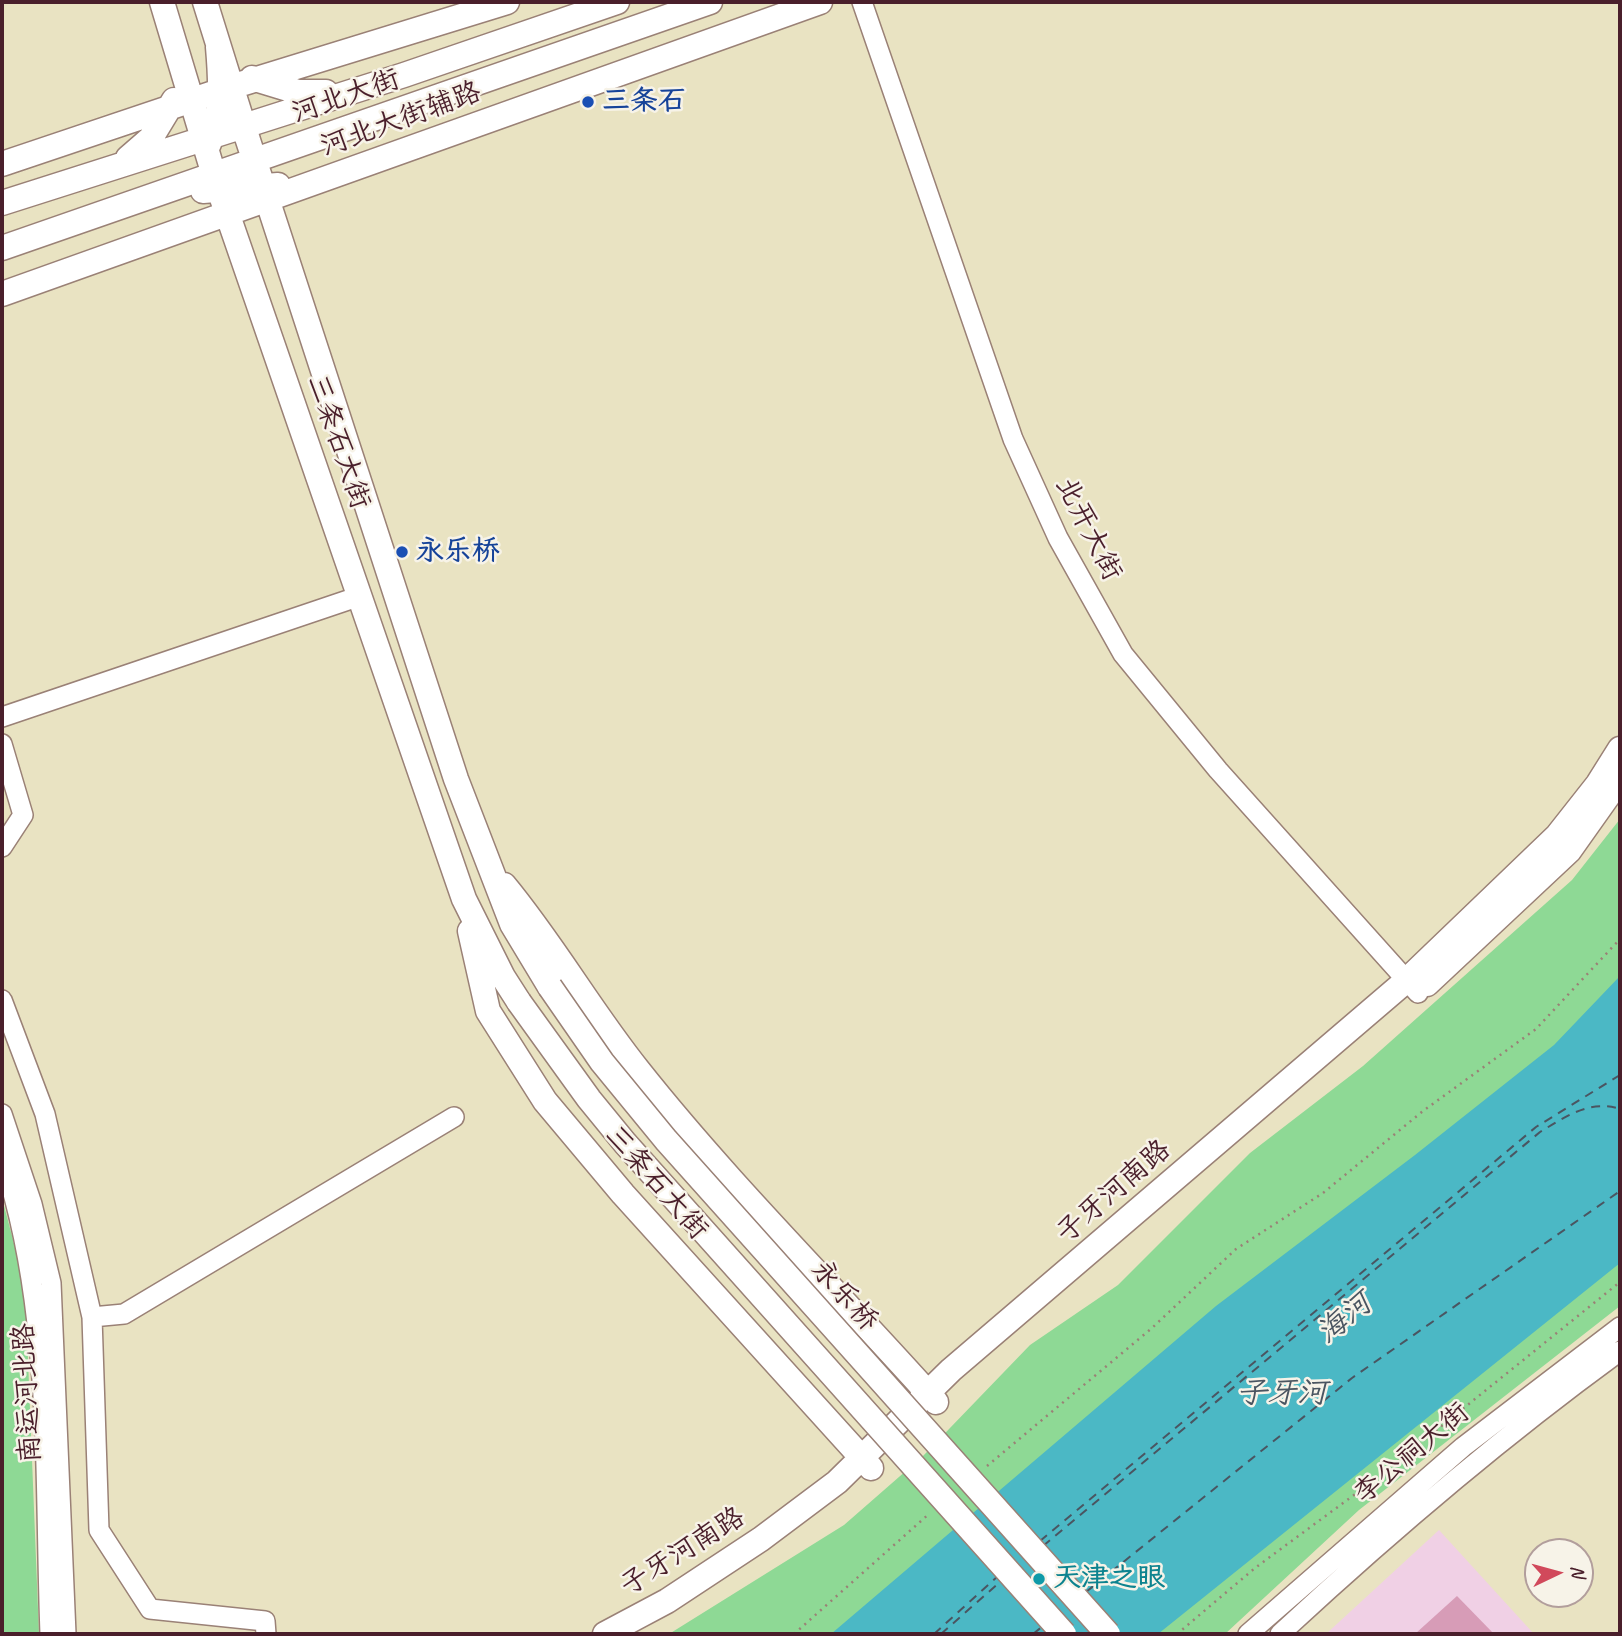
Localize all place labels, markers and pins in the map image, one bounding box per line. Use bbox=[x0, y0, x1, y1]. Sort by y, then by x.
place label: 三条石 bbox=[602, 85, 686, 119]
marker: 三条石 bbox=[580, 94, 596, 110]
place label: 永乐桥 bbox=[416, 535, 500, 569]
marker: 永乐桥 bbox=[394, 544, 410, 560]
place label: 天津之眼 bbox=[1053, 1562, 1165, 1596]
marker: 天津之眼 bbox=[1031, 1571, 1047, 1587]

